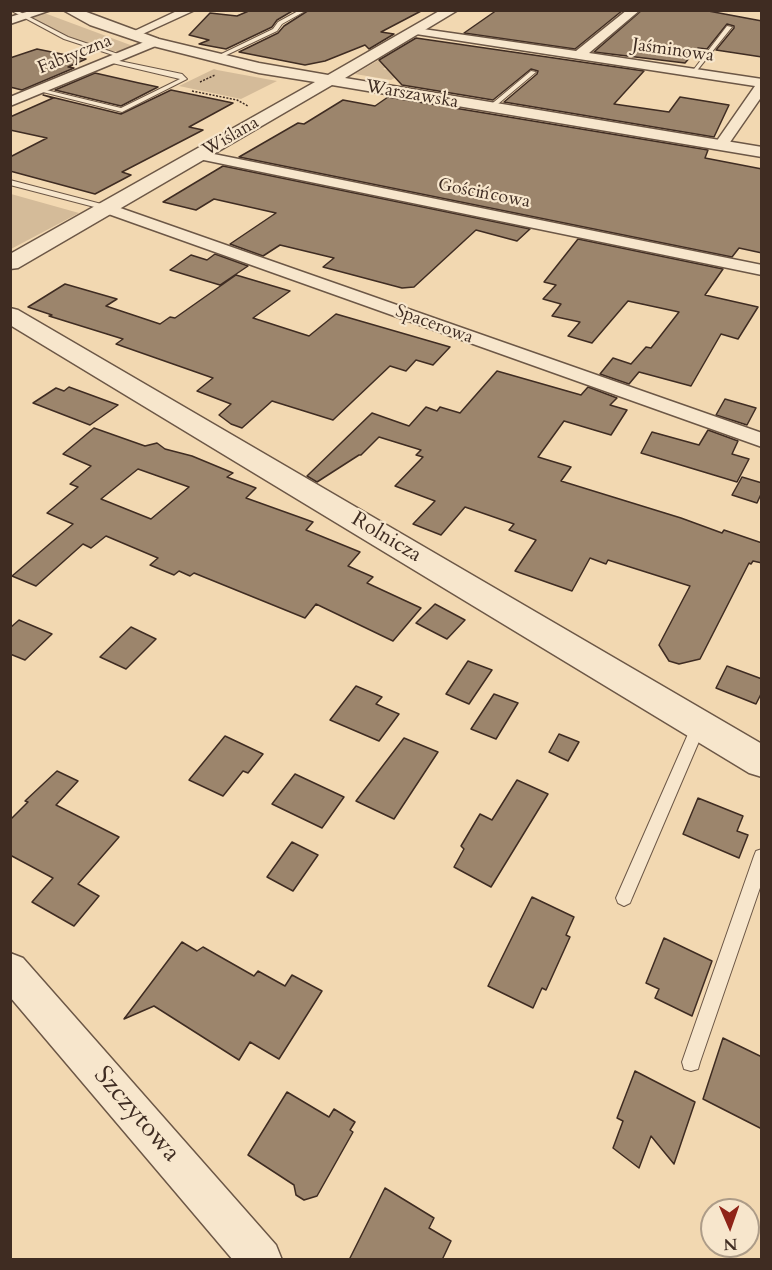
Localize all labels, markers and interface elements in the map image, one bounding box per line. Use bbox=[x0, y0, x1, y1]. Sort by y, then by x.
street label: Fabryczna bbox=[35, 30, 115, 80]
street label: Jaśminowa bbox=[631, 35, 715, 67]
street label: Warszawska bbox=[364, 76, 460, 114]
street label: Wiślana bbox=[199, 112, 263, 162]
street label: Gościńcowa bbox=[436, 174, 532, 214]
street label: Spacerowa bbox=[392, 301, 476, 349]
street label: Rolnicza bbox=[346, 507, 426, 569]
street label: Szczytowa bbox=[86, 1061, 186, 1169]
north arrow bbox=[700, 1198, 760, 1258]
text: N bbox=[723, 1233, 738, 1255]

